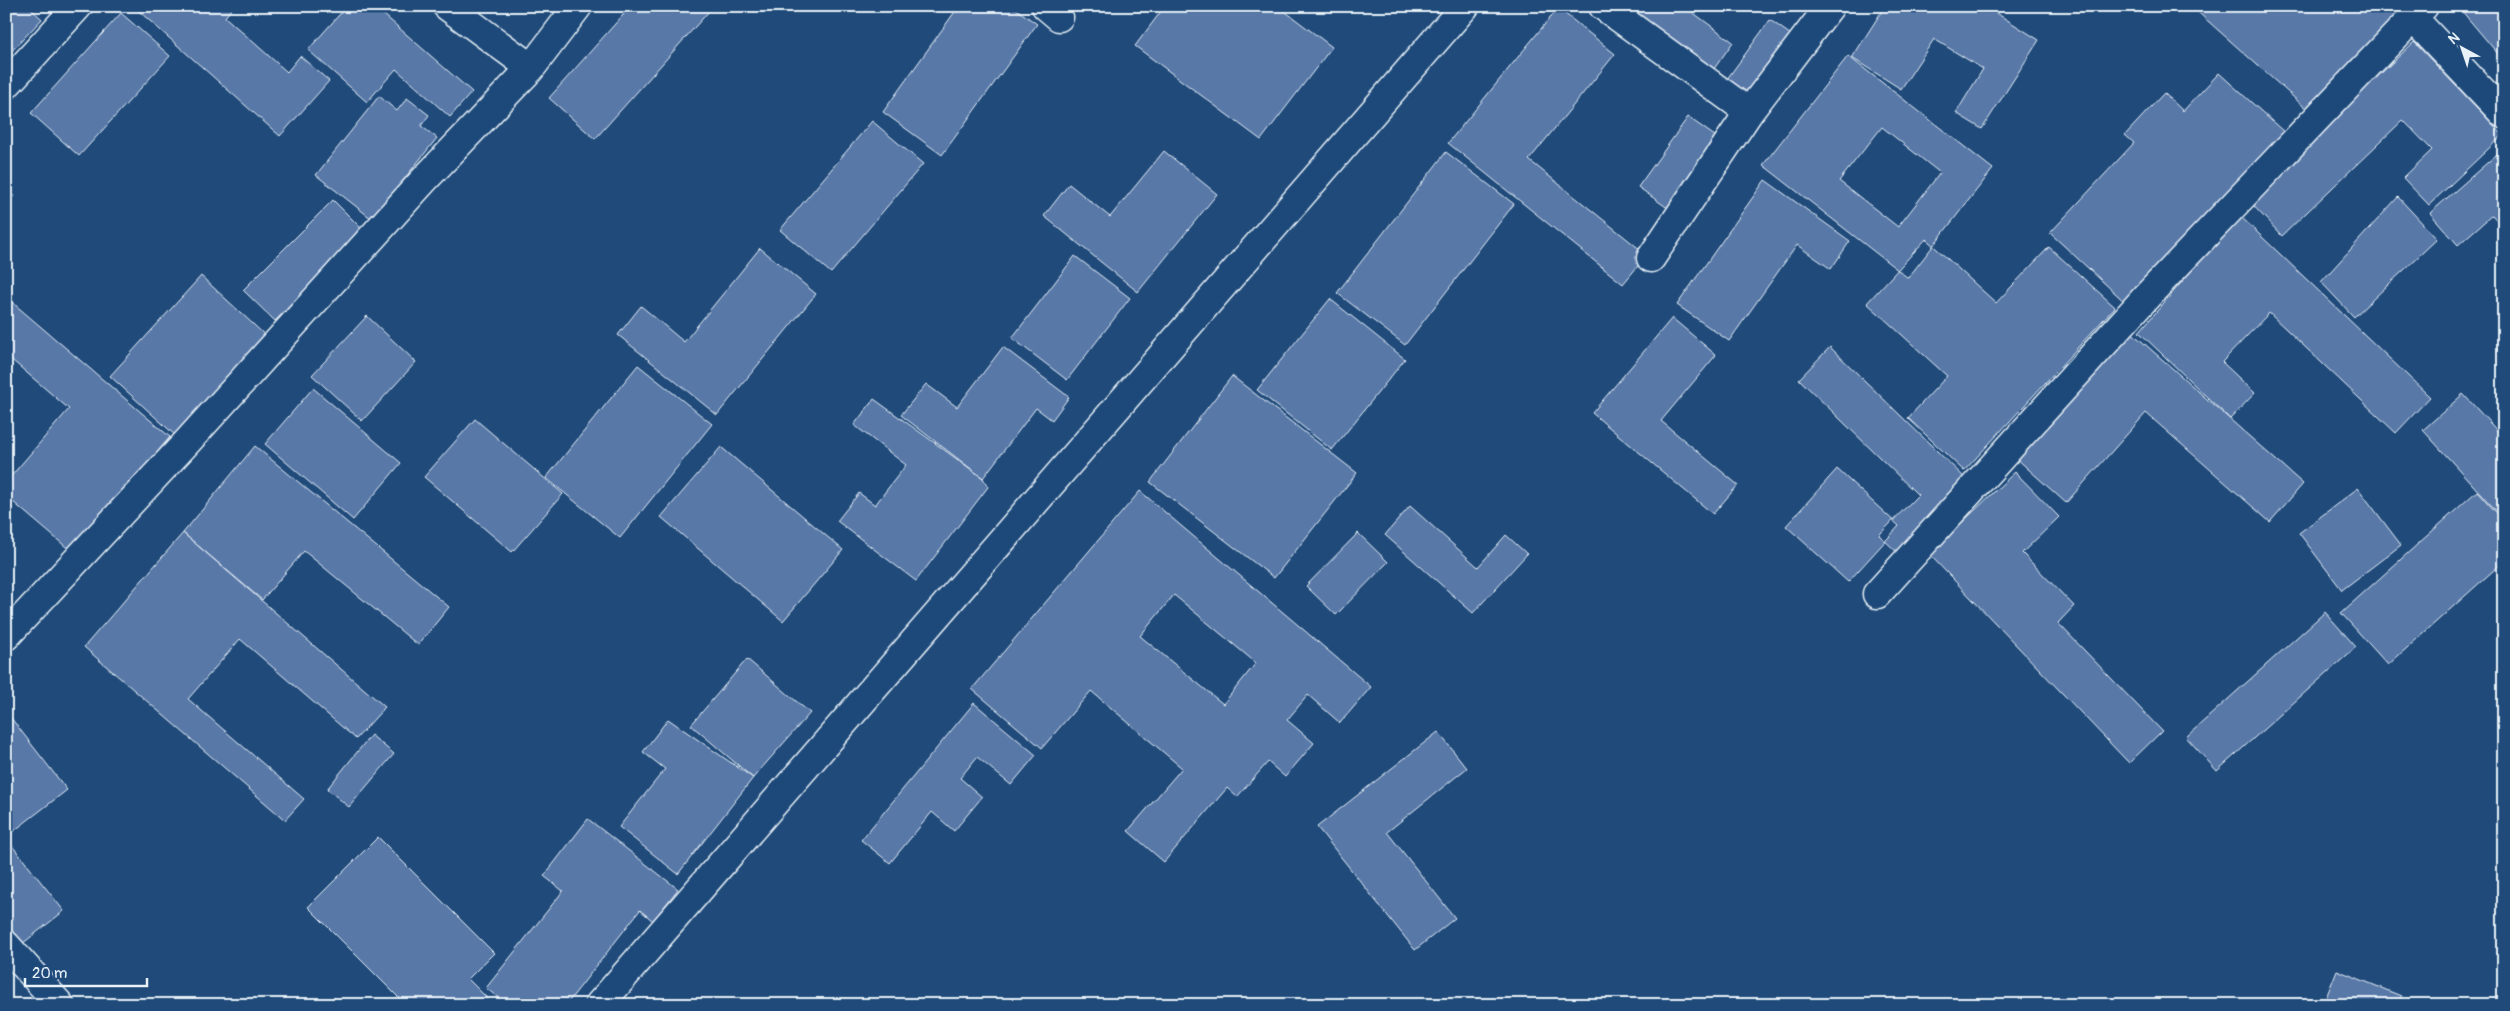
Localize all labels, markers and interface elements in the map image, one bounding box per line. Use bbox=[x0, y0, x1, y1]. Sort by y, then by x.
north arrow bbox=[2438, 22, 2488, 72]
text: N bbox=[2445, 29, 2463, 48]
scale bar bbox=[25, 956, 148, 988]
text: 20 m bbox=[32, 964, 67, 983]

